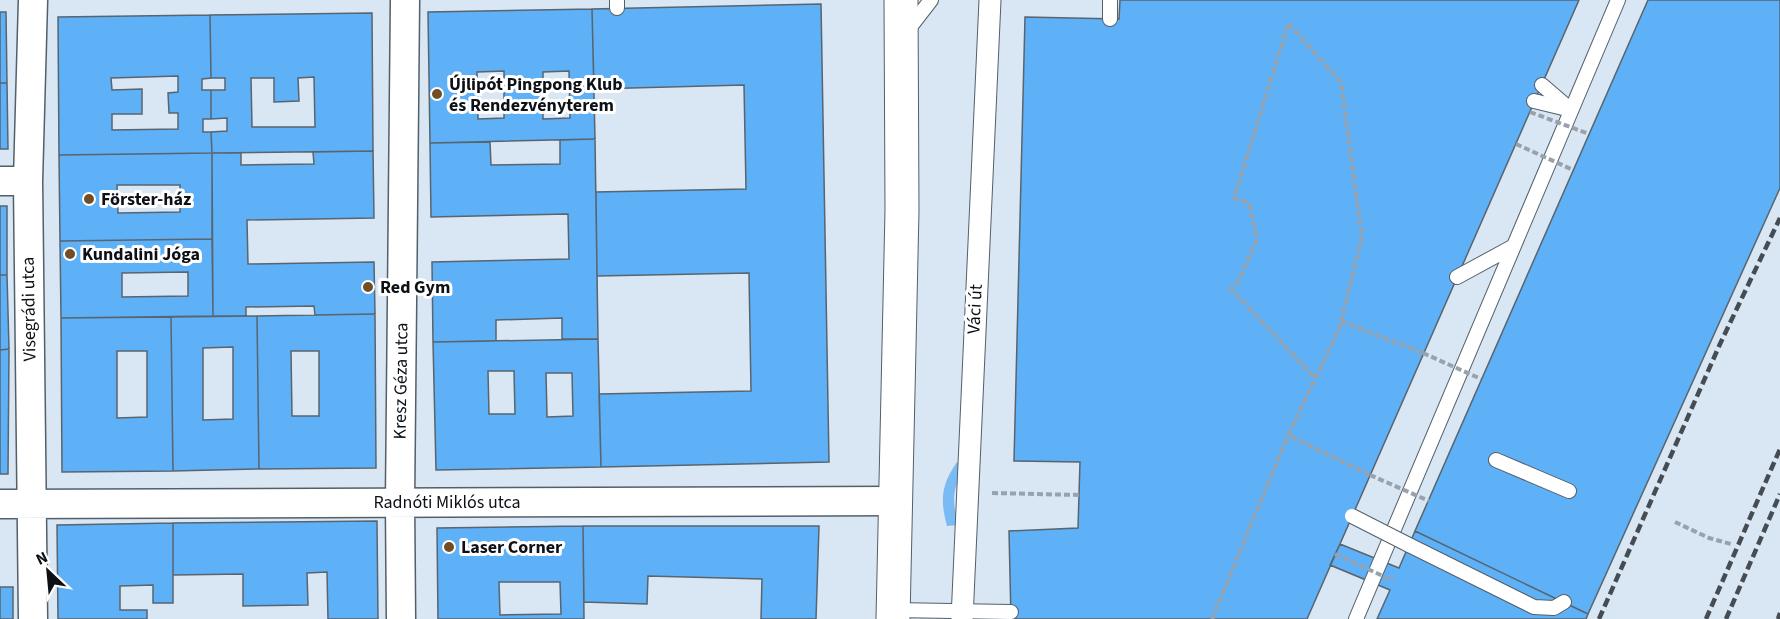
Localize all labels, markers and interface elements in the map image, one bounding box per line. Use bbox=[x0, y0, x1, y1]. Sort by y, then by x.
place label: Újlipót Pingpong Klub és Rendezvényterem bbox=[449, 72, 623, 118]
marker: Újlipót Pingpong Klub és Rendezvényterem bbox=[430, 87, 444, 101]
place label: Förster-ház bbox=[101, 187, 191, 212]
marker: Förster-ház bbox=[82, 192, 96, 206]
place label: Kundalini Jóga bbox=[82, 242, 200, 267]
marker: Kundalini Jóga bbox=[63, 247, 77, 261]
street label: Visegrádi utca bbox=[16, 256, 42, 362]
place label: Red Gym bbox=[380, 275, 450, 300]
marker: Red Gym bbox=[361, 280, 375, 294]
street label: Váci út bbox=[961, 283, 989, 335]
street label: Kresz Géza utca bbox=[387, 322, 415, 440]
street label: Radnóti Miklós utca bbox=[373, 490, 521, 515]
place label: Laser Corner bbox=[461, 535, 563, 560]
marker: Laser Corner bbox=[442, 540, 456, 554]
north arrow bbox=[18, 541, 78, 601]
text: N bbox=[32, 546, 51, 571]

